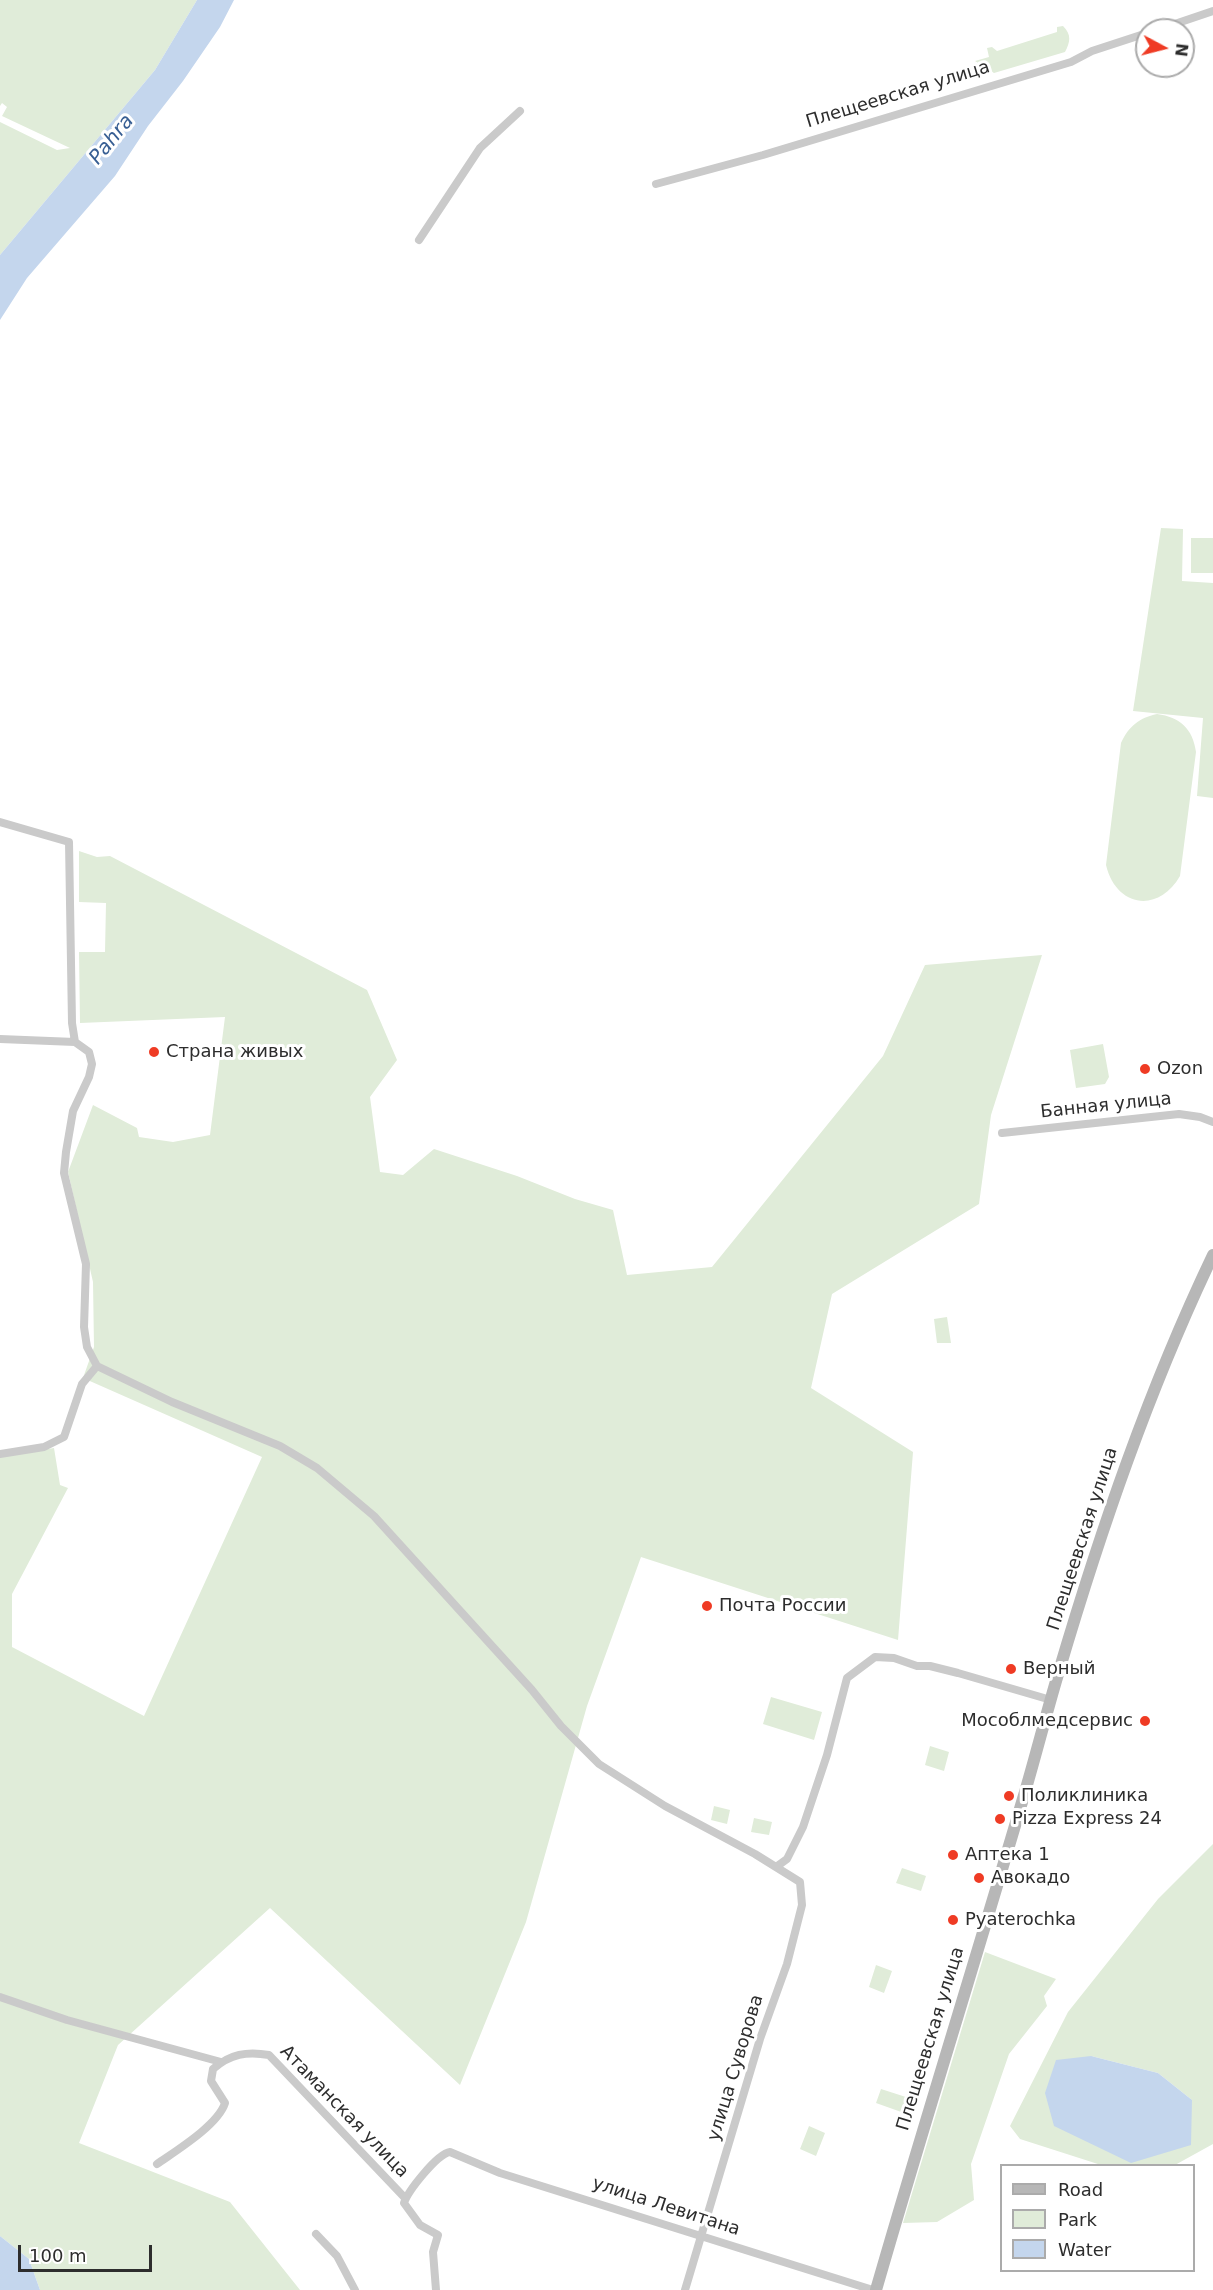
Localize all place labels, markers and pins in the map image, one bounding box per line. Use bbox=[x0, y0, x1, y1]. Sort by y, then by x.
place label: Страна живых bbox=[166, 1041, 303, 1063]
marker: Страна живых bbox=[147, 1045, 161, 1059]
place label: Ozon bbox=[1157, 1058, 1203, 1080]
marker: Ozon bbox=[1138, 1062, 1152, 1076]
place label: Почта России bbox=[719, 1595, 846, 1617]
marker: Почта России bbox=[700, 1599, 714, 1613]
place label: Верный bbox=[1023, 1658, 1096, 1680]
marker: Верный bbox=[1004, 1662, 1018, 1676]
place label: Мособлмедсервис bbox=[961, 1710, 1133, 1732]
marker: Мособлмедсервис bbox=[1138, 1714, 1152, 1728]
place label: Поликлиника bbox=[1021, 1785, 1148, 1807]
marker: Поликлиника bbox=[1002, 1789, 1016, 1803]
place label: Pizza Express 24 bbox=[1012, 1808, 1162, 1830]
marker: Pizza Express 24 bbox=[993, 1812, 1007, 1826]
place label: Аптека 1 bbox=[965, 1844, 1050, 1866]
marker: Аптека 1 bbox=[946, 1848, 960, 1862]
place label: Авокадо bbox=[991, 1867, 1070, 1889]
marker: Авокадо bbox=[972, 1871, 986, 1885]
place label: Pyaterochka bbox=[965, 1909, 1076, 1931]
marker: Pyaterochka bbox=[946, 1913, 960, 1927]

